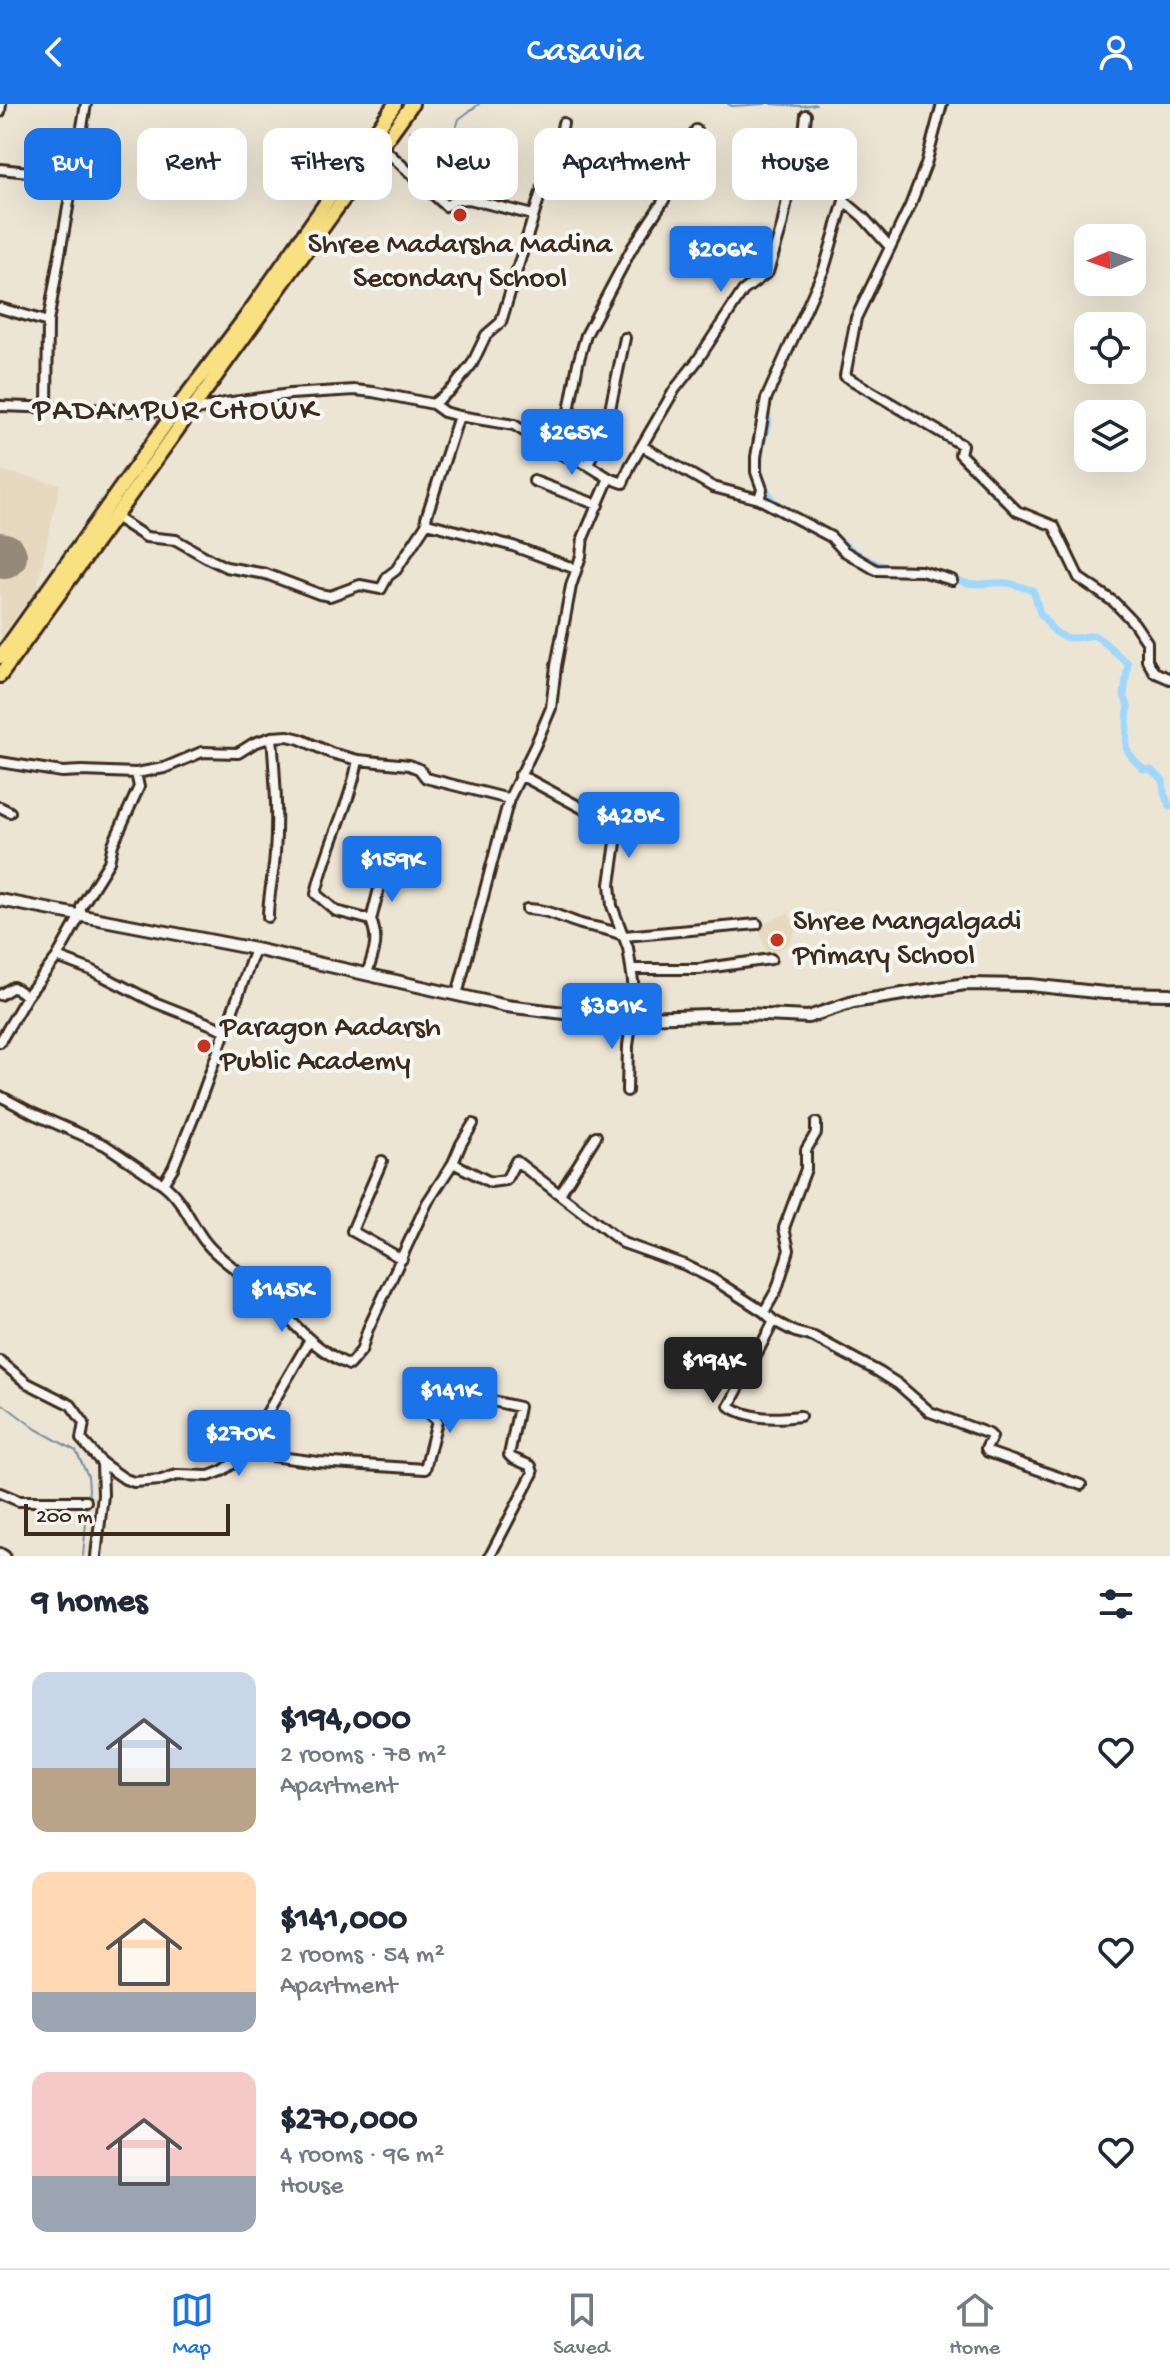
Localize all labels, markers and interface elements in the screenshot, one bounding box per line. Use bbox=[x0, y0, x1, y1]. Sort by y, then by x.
icon: back bbox=[32, 30, 76, 74]
icon: person bbox=[1094, 30, 1138, 74]
text: Casavia bbox=[527, 31, 643, 74]
chip: Buy bbox=[24, 128, 121, 200]
chip: Rent bbox=[137, 128, 247, 200]
chip: Filters bbox=[263, 128, 392, 200]
chip: New bbox=[408, 128, 518, 200]
chip: Apartment bbox=[534, 128, 716, 200]
chip: House bbox=[732, 128, 857, 200]
marker: Shree Madarsha Madina Secondary School bbox=[451, 206, 469, 224]
north arrow bbox=[1074, 224, 1146, 296]
map controls bbox=[1074, 224, 1146, 472]
pin: $206K bbox=[665, 226, 777, 294]
place label: Shree Madarsha Madina Secondary School bbox=[308, 229, 614, 298]
text: $206K bbox=[688, 236, 754, 267]
button: locate bbox=[1074, 312, 1146, 384]
district label: PADAMPUR CHOWK bbox=[32, 393, 321, 431]
button: layers bbox=[1074, 400, 1146, 472]
pin: $265K bbox=[516, 409, 628, 477]
text: $265K bbox=[539, 419, 605, 450]
pin: $428K bbox=[573, 792, 685, 860]
text: $428K bbox=[596, 802, 662, 833]
pin: $159K bbox=[336, 836, 448, 904]
text: $159K bbox=[360, 846, 424, 877]
place label: Shree Mangalgadi Primary School bbox=[792, 906, 1022, 975]
marker: Shree Mangalgadi Primary School bbox=[768, 931, 786, 949]
pin: $381K bbox=[556, 983, 668, 1051]
text: $381K bbox=[580, 993, 644, 1024]
place label: Paragon Aadarsh Public Academy bbox=[219, 1012, 441, 1081]
marker: Paragon Aadarsh Public Academy bbox=[195, 1037, 213, 1055]
pin: $145K bbox=[226, 1266, 338, 1334]
text: $145K bbox=[251, 1276, 313, 1307]
pin: $194K bbox=[657, 1337, 769, 1405]
text: $194K bbox=[682, 1347, 744, 1378]
pin: $141K bbox=[394, 1367, 506, 1435]
text: $141K bbox=[420, 1377, 480, 1408]
pin: $270K bbox=[183, 1410, 295, 1478]
text: $270K bbox=[205, 1420, 273, 1451]
scale bar bbox=[24, 1500, 230, 1536]
text: 200 m bbox=[36, 1505, 93, 1531]
icon: filters bbox=[1094, 1582, 1138, 1626]
text: 9 homes bbox=[32, 1584, 147, 1624]
text: $194,000 bbox=[280, 1701, 411, 1741]
icon: home bbox=[96, 1704, 192, 1800]
icon: heart bbox=[1094, 1730, 1138, 1774]
text: 2 rooms · 78 m² bbox=[280, 1741, 446, 1772]
text: Apartment bbox=[280, 1772, 397, 1803]
text: $141,000 bbox=[280, 1901, 407, 1941]
icon: home bbox=[96, 1904, 192, 2000]
icon: heart bbox=[1094, 1930, 1138, 1974]
text: 2 rooms · 54 m² bbox=[280, 1941, 445, 1972]
text: Apartment bbox=[280, 1972, 397, 2003]
text: $270,000 bbox=[280, 2101, 418, 2141]
icon: home bbox=[96, 2104, 192, 2200]
icon: heart bbox=[1094, 2130, 1138, 2174]
text: 4 rooms · 96 m² bbox=[280, 2141, 444, 2172]
text: House bbox=[280, 2172, 344, 2203]
tab: Map bbox=[170, 2288, 214, 2362]
tab: Saved bbox=[553, 2288, 610, 2362]
tab: Home bbox=[949, 2288, 1000, 2362]

